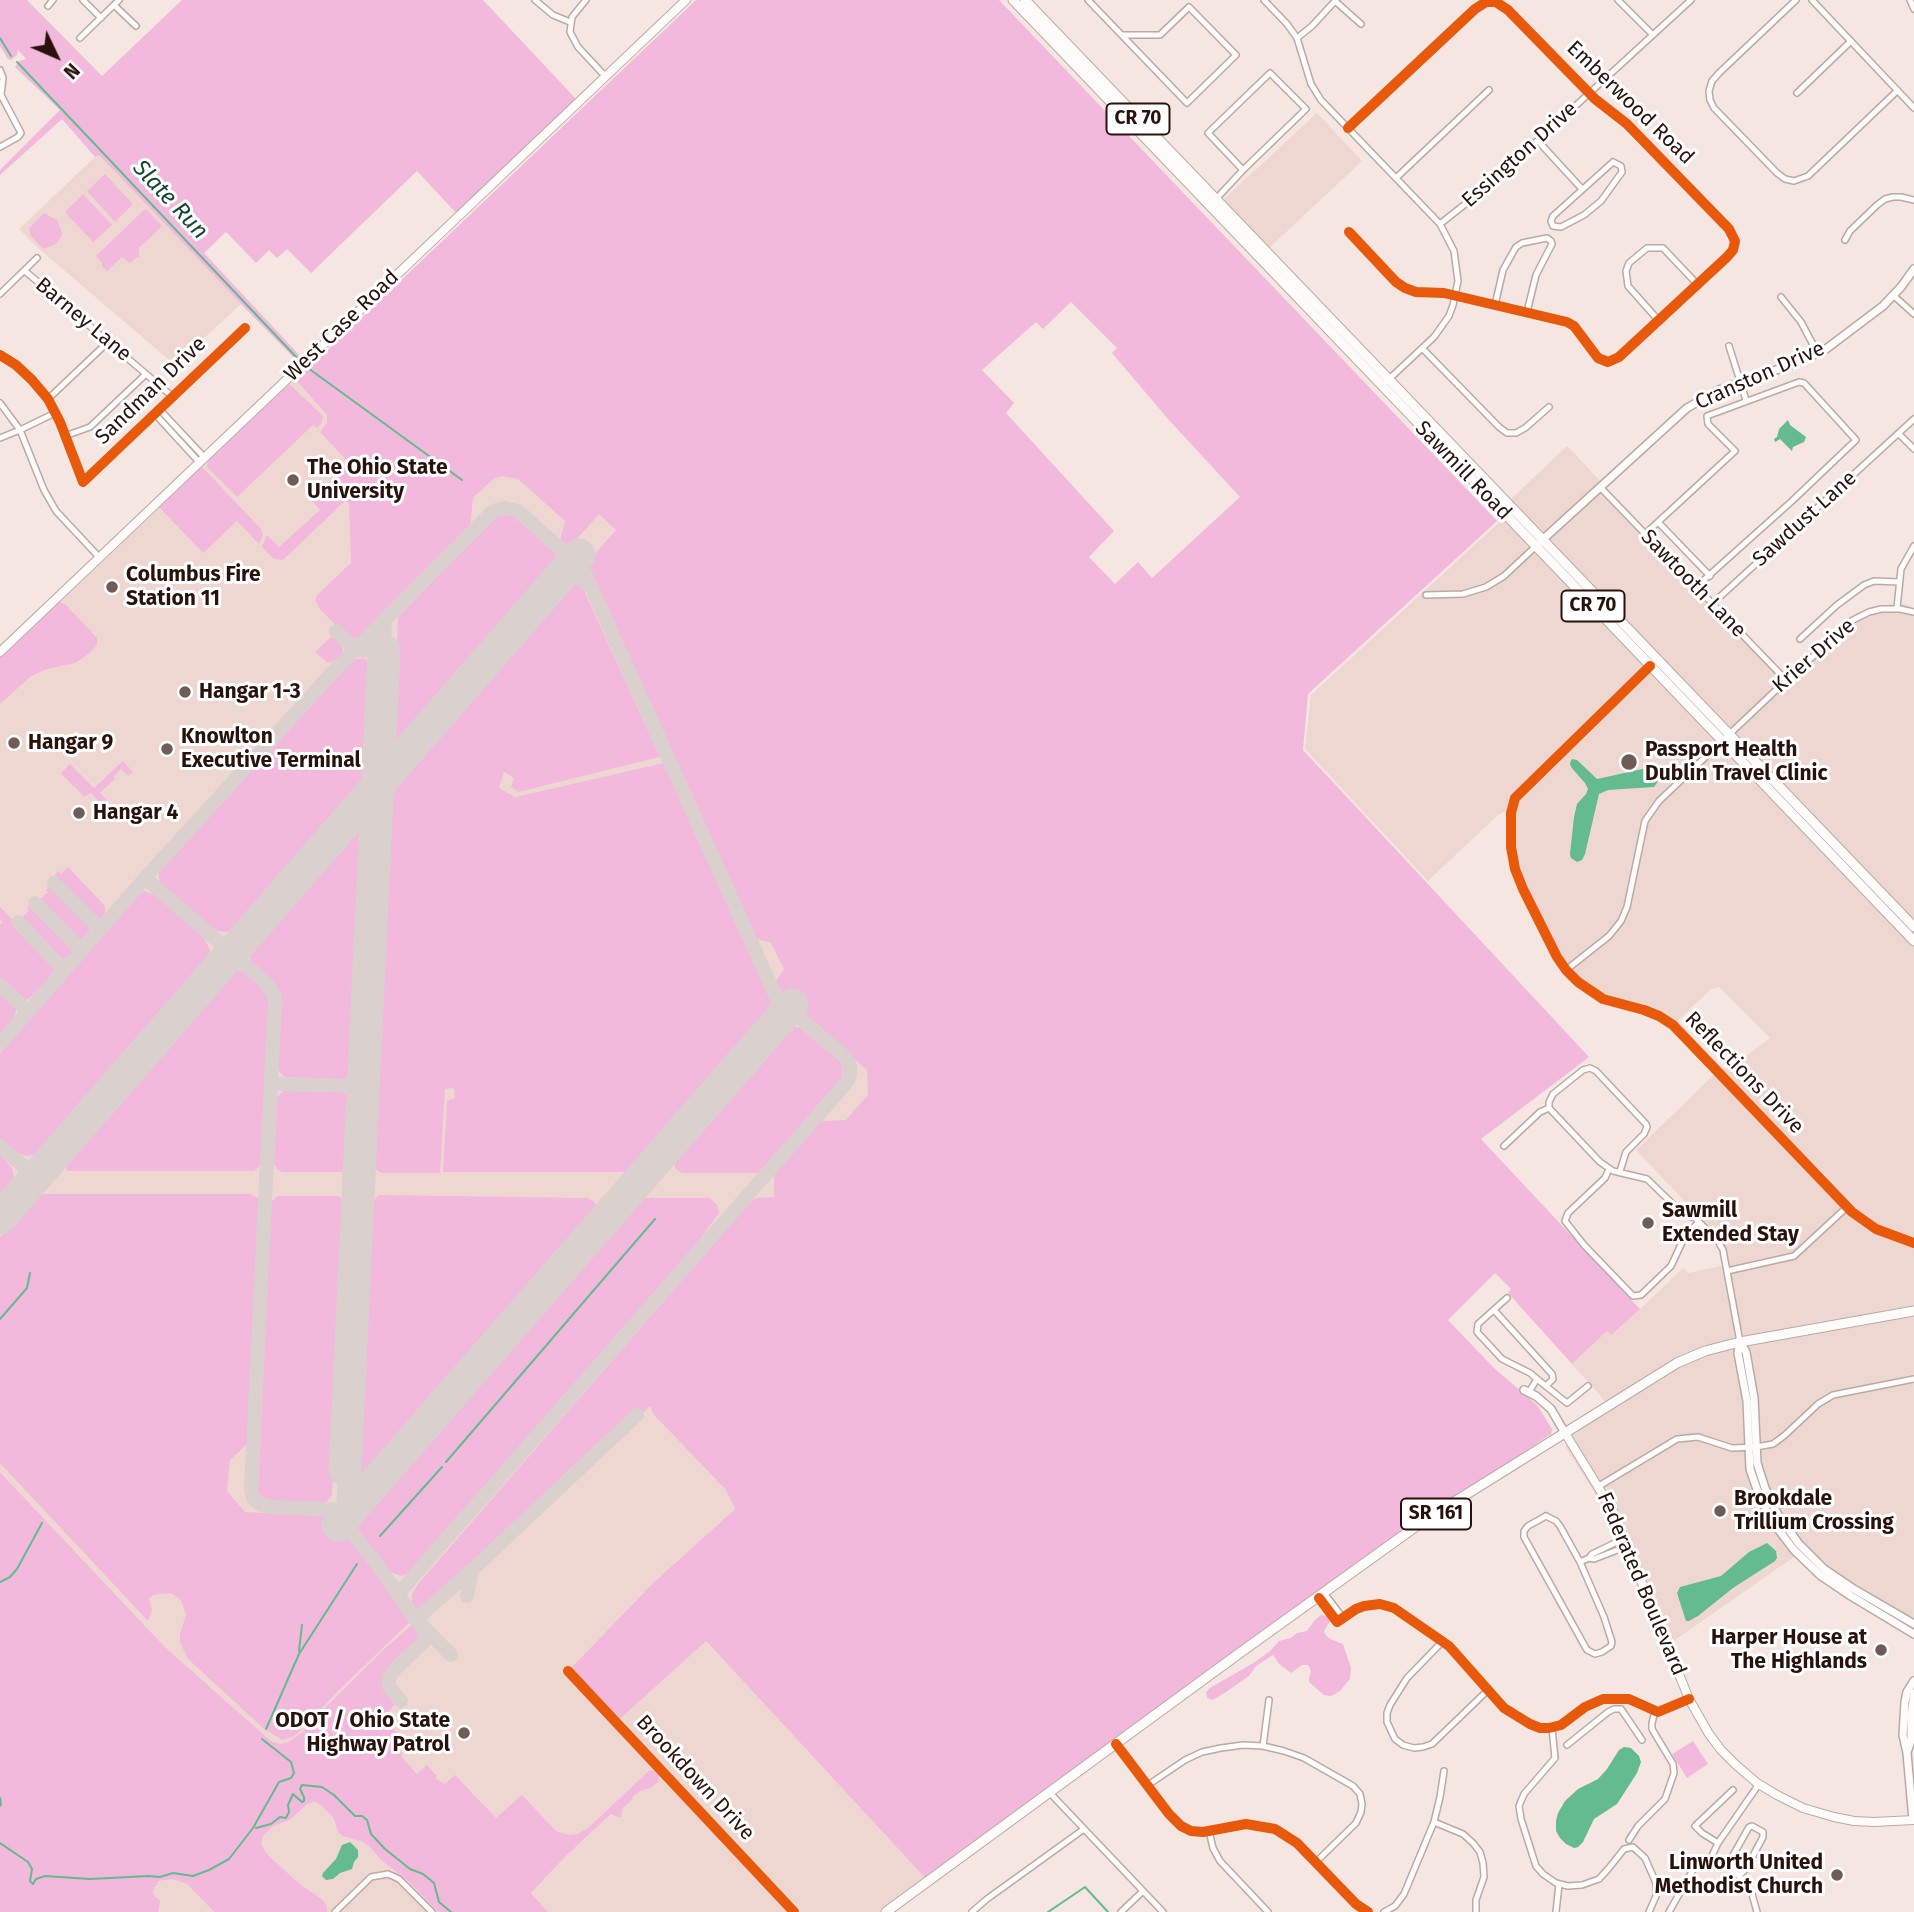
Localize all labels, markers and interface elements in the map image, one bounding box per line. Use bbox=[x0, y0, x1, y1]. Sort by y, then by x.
north arrow bbox=[21, 21, 91, 91]
street label: Emberwood Road bbox=[1561, 36, 1699, 170]
text: N bbox=[59, 58, 84, 83]
street label: Essington Drive bbox=[1457, 97, 1583, 213]
road number: CR 70 bbox=[1106, 104, 1170, 134]
water label: Slate Run bbox=[127, 155, 213, 245]
street label: West Case Road bbox=[279, 265, 405, 387]
street label: Barney Lane bbox=[30, 273, 136, 367]
street label: Sandman Drive bbox=[90, 332, 212, 450]
street label: Cranston Drive bbox=[1691, 336, 1829, 416]
street label: Sawmill Road bbox=[1409, 416, 1517, 526]
place label: The Ohio State University bbox=[307, 455, 448, 505]
street label: Sawdust Lane bbox=[1748, 466, 1862, 572]
marker: The Ohio State University bbox=[285, 472, 301, 488]
street label: Sawtooth Lane bbox=[1635, 525, 1751, 643]
place label: Columbus Fire Station 11 bbox=[126, 562, 261, 612]
marker: Columbus Fire Station 11 bbox=[104, 579, 120, 595]
road number: CR 70 bbox=[1562, 590, 1624, 622]
street label: Krier Drive bbox=[1768, 613, 1860, 699]
place label: Hangar 1-3 bbox=[199, 679, 301, 705]
marker: Hangar 1-3 bbox=[177, 684, 193, 700]
place label: Knowlton Executive Terminal bbox=[181, 724, 361, 774]
place label: Hangar 9 bbox=[28, 730, 113, 756]
marker: Hangar 9 bbox=[6, 735, 22, 751]
place label: Passport Health Dublin Travel Clinic bbox=[1645, 737, 1828, 787]
marker: Knowlton Executive Terminal bbox=[159, 741, 175, 757]
marker: Passport Health Dublin Travel Clinic bbox=[1619, 752, 1639, 772]
place label: Hangar 4 bbox=[93, 800, 178, 826]
marker: Hangar 4 bbox=[71, 805, 87, 821]
street label: Reflections Drive bbox=[1679, 1007, 1809, 1139]
place label: Sawmill Extended Stay bbox=[1662, 1198, 1799, 1248]
marker: Sawmill Extended Stay bbox=[1640, 1215, 1656, 1231]
place label: Brookdale Trillium Crossing bbox=[1734, 1486, 1894, 1536]
street label: Federated Boulevard bbox=[1591, 1489, 1691, 1679]
road number: SR 161 bbox=[1401, 1498, 1471, 1530]
marker: Brookdale Trillium Crossing bbox=[1712, 1503, 1728, 1519]
place label: Harper House at The Highlands bbox=[1711, 1625, 1867, 1675]
marker: Harper House at The Highlands bbox=[1873, 1642, 1889, 1658]
place label: ODOT / Ohio State Highway Patrol bbox=[275, 1708, 450, 1758]
street label: Brookdown Drive bbox=[630, 1710, 760, 1846]
marker: ODOT / Ohio State Highway Patrol bbox=[456, 1725, 472, 1741]
place label: Linworth United Methodist Church bbox=[1655, 1850, 1823, 1900]
marker: Linworth United Methodist Church bbox=[1829, 1867, 1845, 1883]

